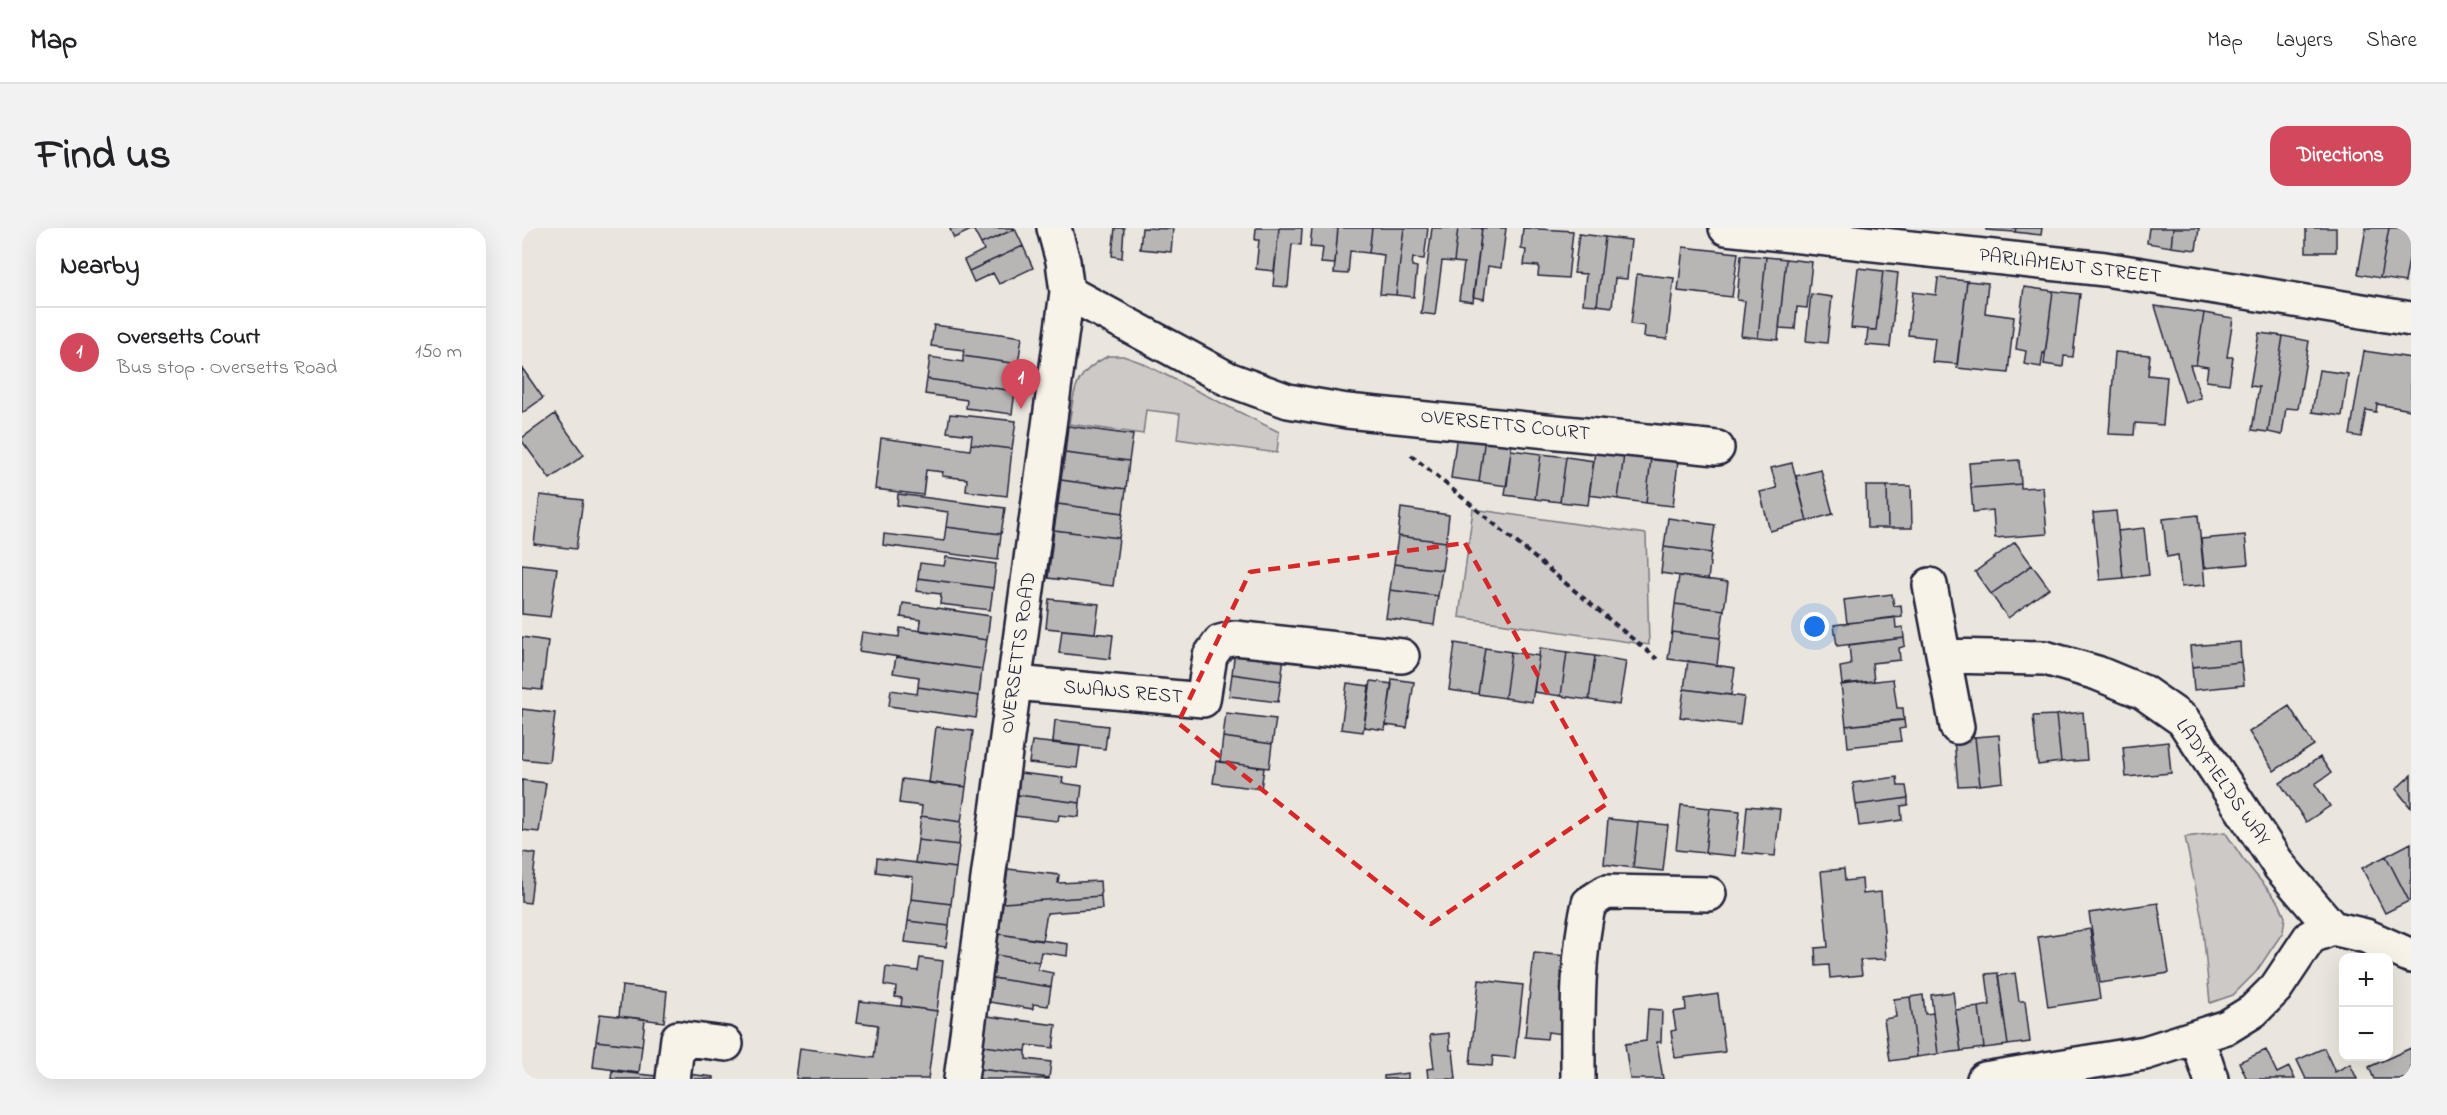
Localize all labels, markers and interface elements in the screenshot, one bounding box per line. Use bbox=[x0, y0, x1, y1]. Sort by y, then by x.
text: Map bbox=[30, 21, 77, 62]
text: Map bbox=[2207, 26, 2243, 56]
text: Layers bbox=[2276, 26, 2333, 56]
text: Share bbox=[2366, 26, 2417, 56]
text: Find us bbox=[36, 126, 171, 187]
button: Directions bbox=[2270, 126, 2411, 186]
street label: PARLIAMENT STREET bbox=[1977, 241, 2163, 293]
text: Nearby bbox=[60, 248, 139, 286]
text: Oversetts Court bbox=[117, 322, 260, 354]
text: 1 bbox=[76, 338, 83, 367]
text: 150 m bbox=[415, 338, 462, 367]
text: Bus stop · Oversetts Road bbox=[117, 354, 337, 383]
pin: 1 bbox=[1002, 360, 1040, 409]
street label: OVERSETTS COURT bbox=[1419, 403, 1591, 449]
street label: OVERSETTS ROAD bbox=[993, 570, 1045, 736]
your location bbox=[1800, 612, 1829, 641]
street label: SWANS REST bbox=[1062, 673, 1184, 713]
street label: LADYFIELDS WAY bbox=[2167, 714, 2277, 852]
map controls bbox=[2339, 953, 2393, 1061]
button: + bbox=[2339, 953, 2393, 1007]
button: − bbox=[2339, 1007, 2393, 1061]

